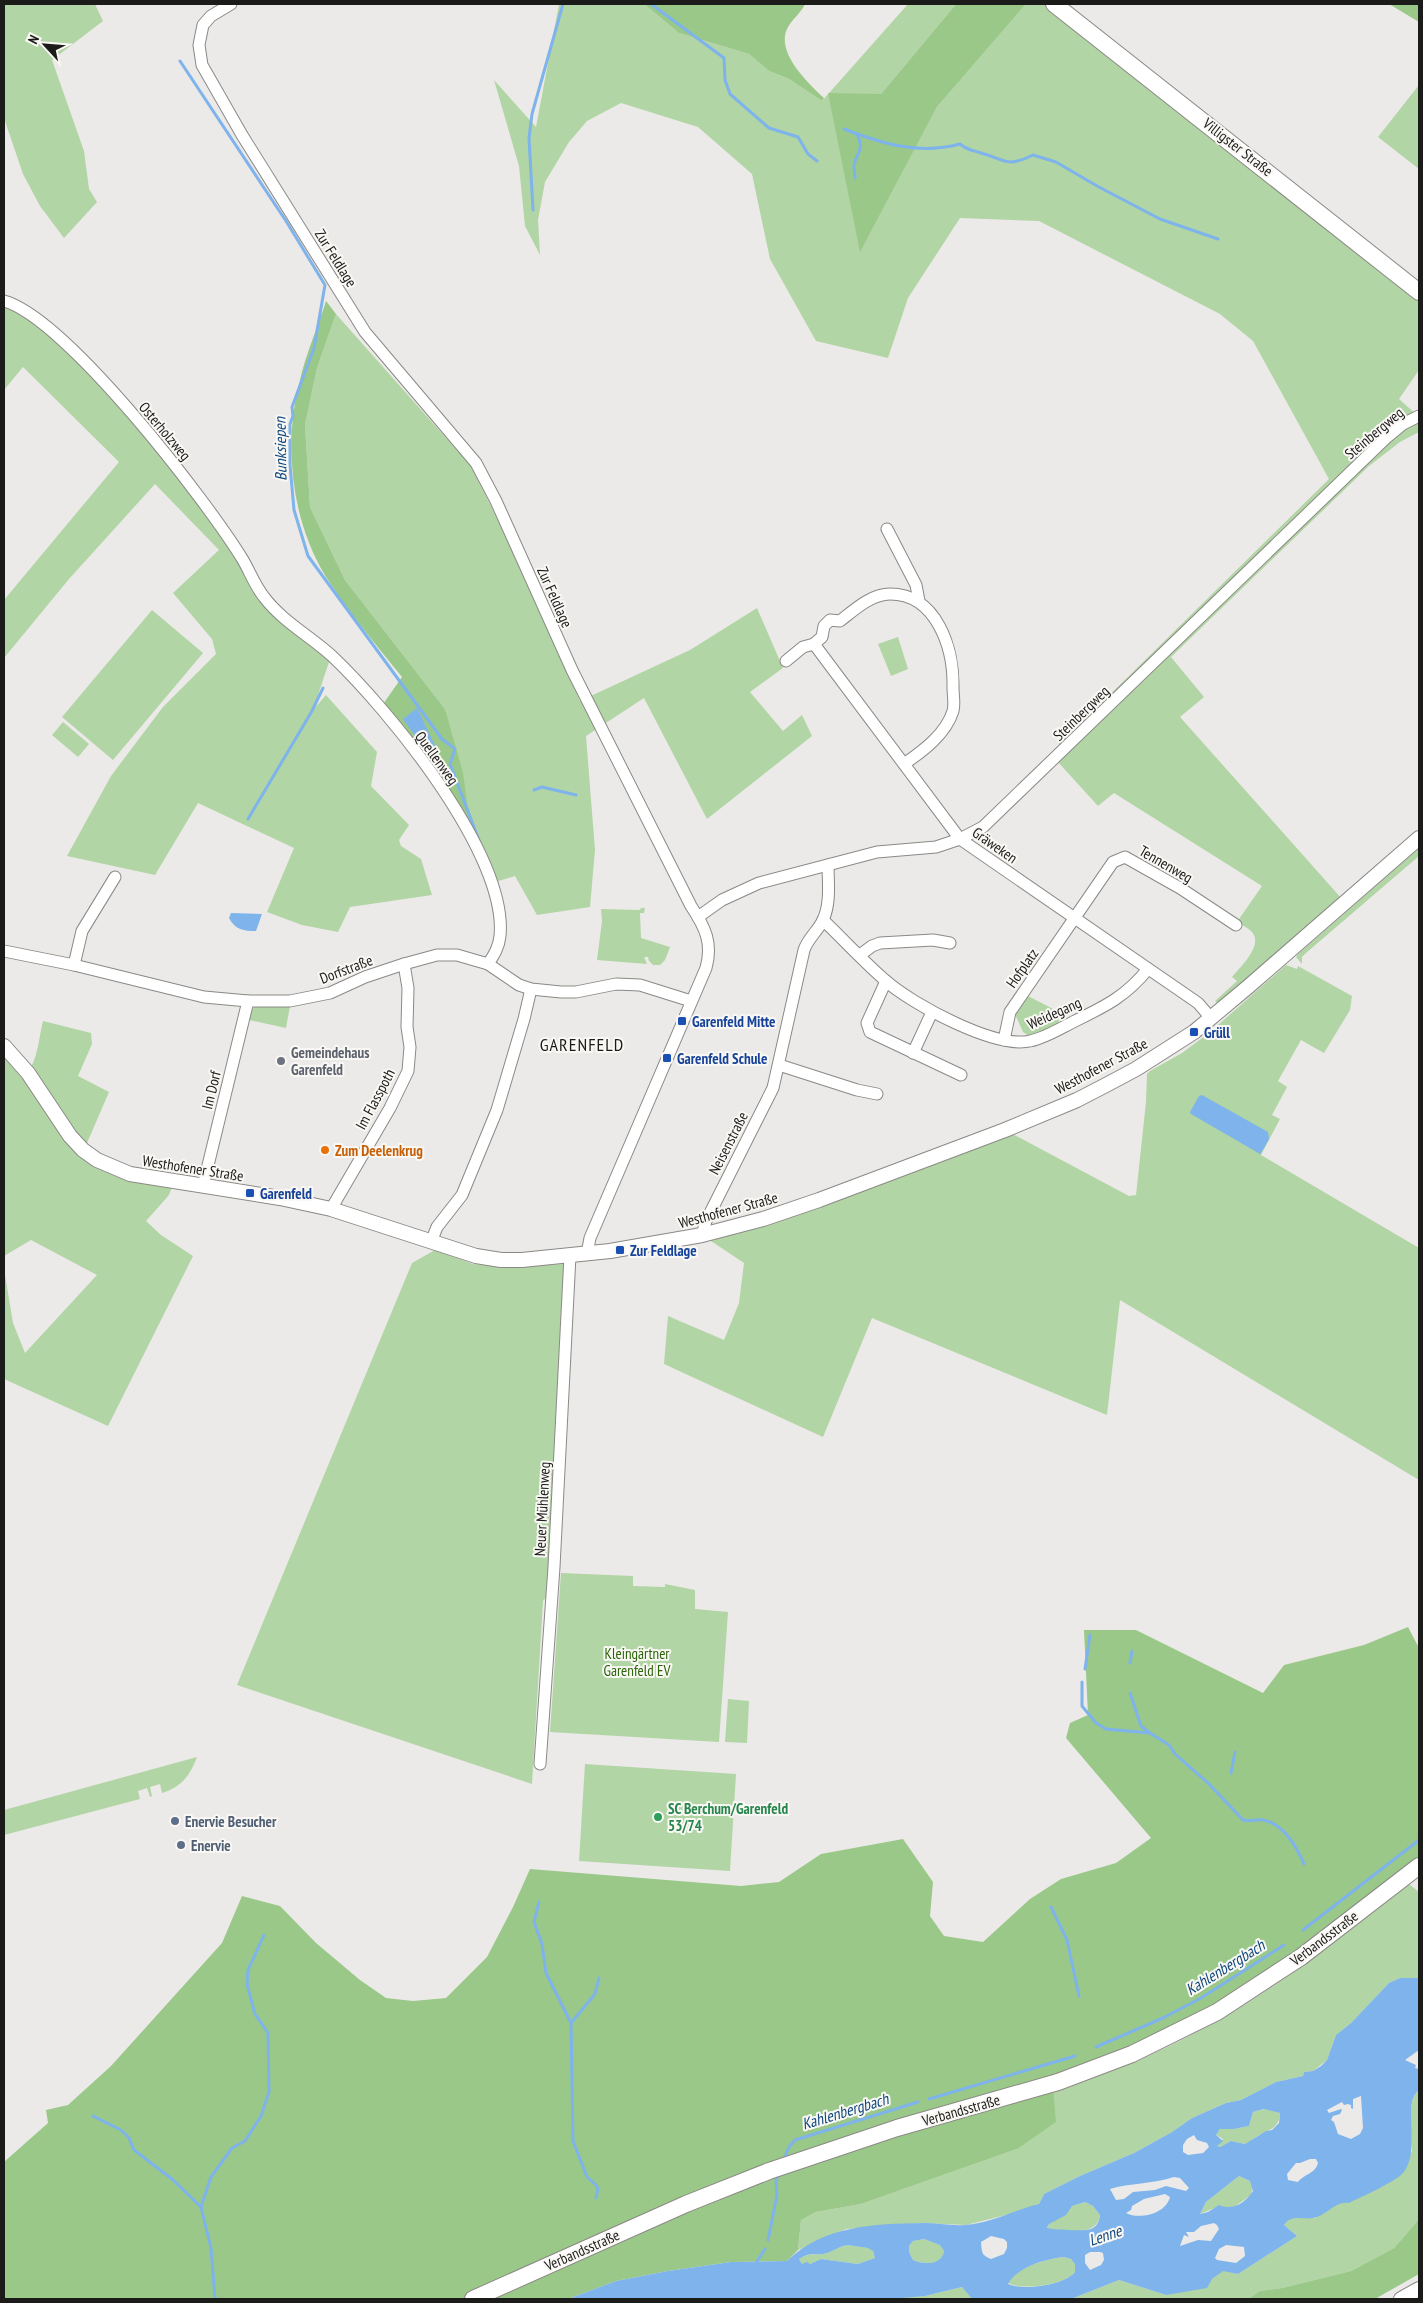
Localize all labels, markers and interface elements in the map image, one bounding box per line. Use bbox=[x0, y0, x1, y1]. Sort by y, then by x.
north arrow bbox=[20, 20, 70, 70]
text: N bbox=[24, 32, 43, 47]
street label: Villigster Straße bbox=[1198, 113, 1277, 180]
street label: Zur Feldlage bbox=[311, 226, 361, 290]
street label: Osterholzweg bbox=[135, 398, 195, 464]
street label: Steinbergweg bbox=[1341, 403, 1407, 463]
water label: Bunksiepen bbox=[269, 416, 291, 481]
street label: Zur Feldlage bbox=[533, 564, 577, 630]
street label: Steinbergweg bbox=[1049, 681, 1113, 745]
street label: Quellenweg bbox=[411, 727, 463, 789]
street label: Gräweken bbox=[969, 823, 1021, 867]
street label: Tennenweg bbox=[1136, 841, 1196, 887]
street label: Hofplatz bbox=[1002, 945, 1042, 991]
street label: Dorfstraße bbox=[317, 950, 375, 988]
street label: Weidegang bbox=[1024, 993, 1084, 1033]
place label: Garenfeld Mitte bbox=[692, 1012, 776, 1031]
marker: Garenfeld Mitte bbox=[676, 1015, 688, 1027]
place label: Grüll bbox=[1204, 1023, 1230, 1042]
marker: Grüll bbox=[1188, 1026, 1200, 1038]
district label: GARENFELD bbox=[540, 1033, 624, 1056]
street label: Westhofener Straße bbox=[1051, 1034, 1151, 1098]
place label: Gemeindehaus Garenfeld bbox=[291, 1043, 369, 1079]
place label: Garenfeld Schule bbox=[677, 1049, 767, 1068]
marker: Garenfeld Schule bbox=[661, 1052, 673, 1064]
marker: Gemeindehaus Garenfeld bbox=[275, 1055, 287, 1067]
street label: Im Flasspoth bbox=[351, 1065, 399, 1133]
street label: Im Dorf bbox=[197, 1068, 225, 1111]
street label: Neisenstraße bbox=[704, 1108, 752, 1178]
place label: Zum Deelenkrug bbox=[335, 1141, 423, 1160]
marker: Zum Deelenkrug bbox=[319, 1144, 331, 1156]
street label: Westhofener Straße bbox=[141, 1151, 245, 1185]
place label: Garenfeld bbox=[260, 1184, 312, 1203]
marker: Garenfeld bbox=[244, 1187, 256, 1199]
street label: Westhofener Straße bbox=[676, 1188, 780, 1232]
place label: Zur Feldlage bbox=[630, 1241, 697, 1260]
marker: Zur Feldlage bbox=[614, 1244, 626, 1256]
street label: Neuer Mühlenweg bbox=[530, 1461, 554, 1557]
park label: Kleingärtner Garenfeld EV bbox=[604, 1644, 670, 1680]
place label: SC Berchum/Garenfeld 53/74 bbox=[668, 1799, 788, 1835]
marker: SC Berchum/Garenfeld 53/74 bbox=[652, 1811, 664, 1823]
place label: Enervie Besucher bbox=[185, 1812, 277, 1831]
marker: Enervie Besucher bbox=[169, 1815, 181, 1827]
place label: Enervie bbox=[191, 1836, 231, 1855]
marker: Enervie bbox=[175, 1839, 187, 1851]
street label: Verbandsstraße bbox=[1286, 1906, 1362, 1970]
water label: Kahlenbergbach bbox=[1182, 1934, 1269, 1999]
water label: Kahlenbergbach bbox=[799, 2088, 892, 2134]
street label: Verbandsstraße bbox=[919, 2090, 1002, 2130]
water label: Lenne bbox=[1086, 2220, 1125, 2250]
street label: Verbandsstraße bbox=[541, 2225, 622, 2275]

